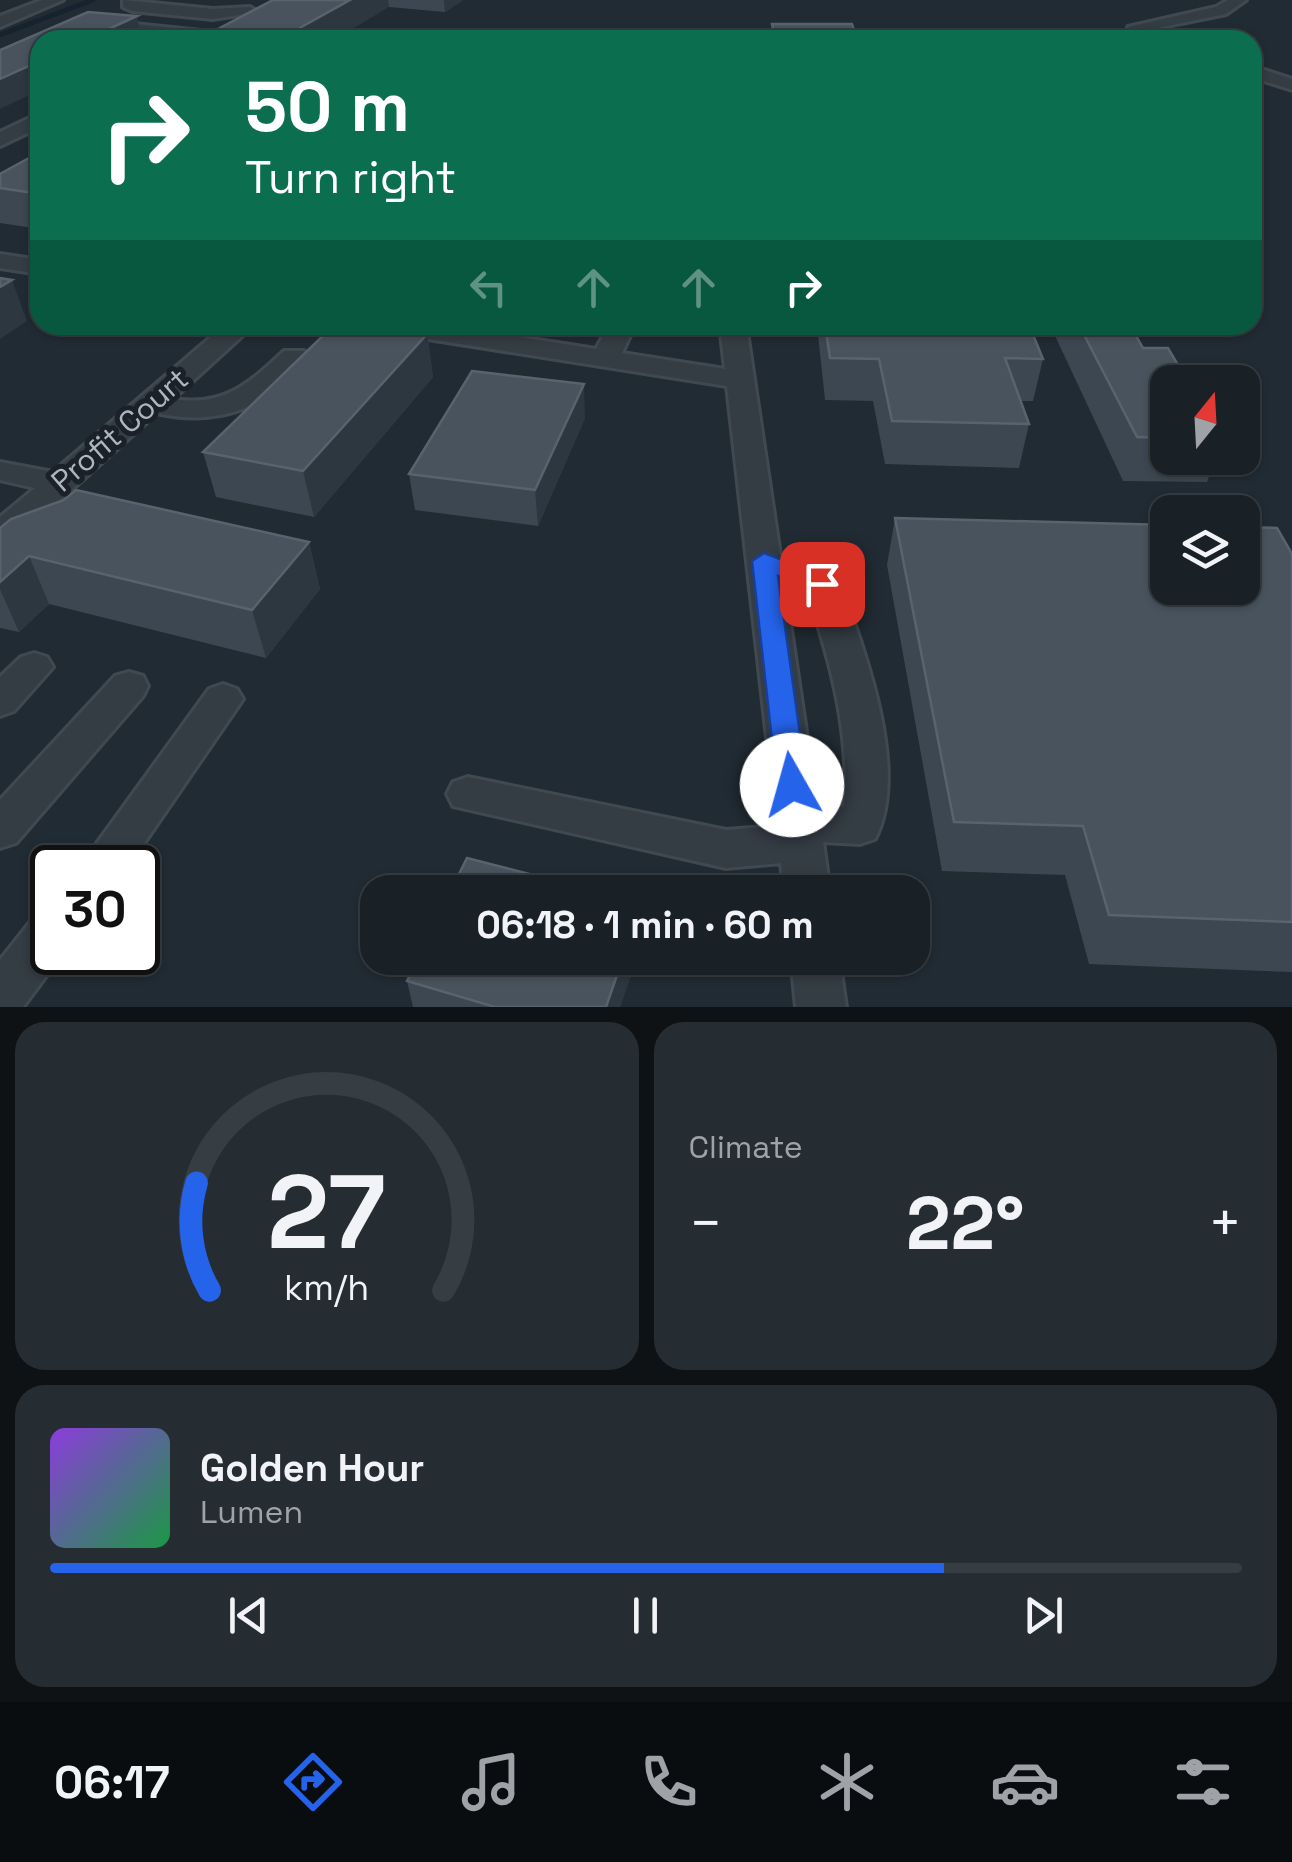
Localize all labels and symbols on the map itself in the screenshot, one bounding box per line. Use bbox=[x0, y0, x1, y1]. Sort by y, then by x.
street label: Profit Court bbox=[43, 359, 196, 500]
north arrow bbox=[1150, 365, 1260, 475]
pin bbox=[780, 542, 865, 627]
position arrow bbox=[740, 733, 844, 837]
speed limit sign: 30 bbox=[30, 845, 160, 975]

